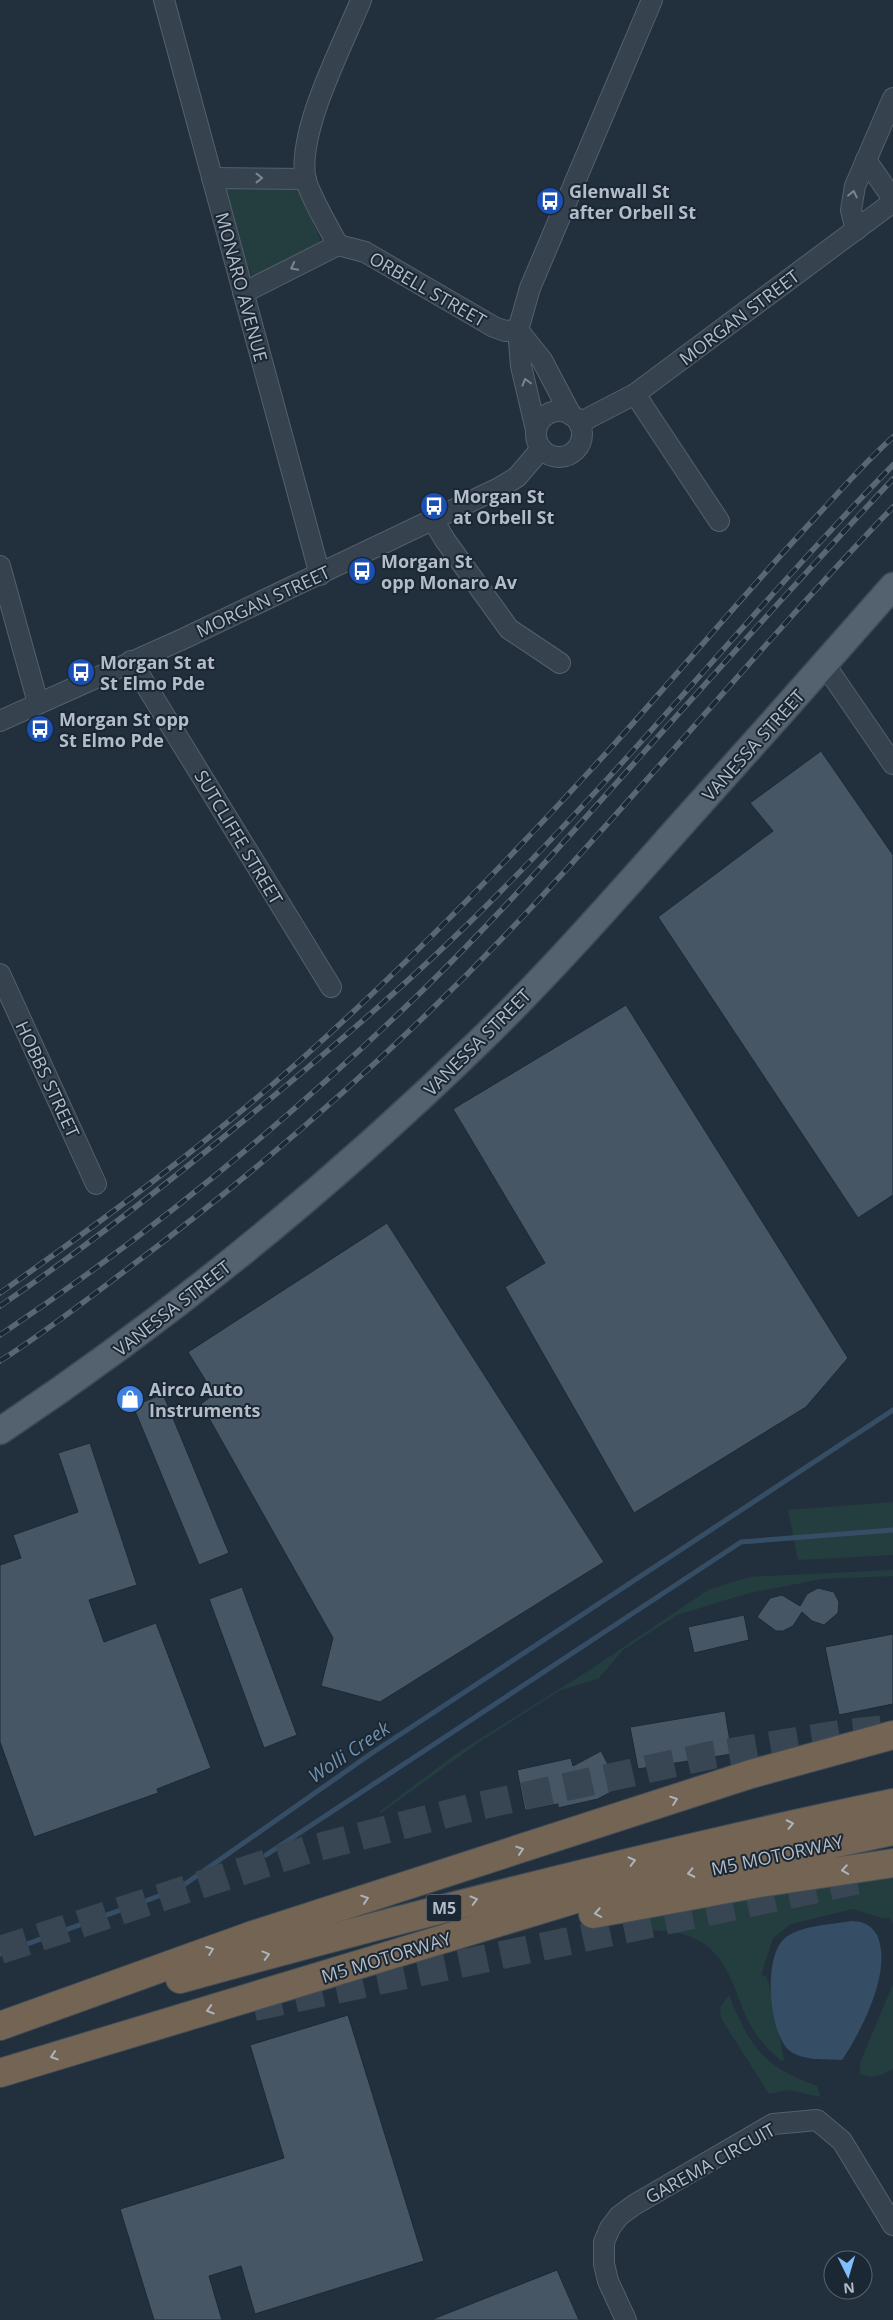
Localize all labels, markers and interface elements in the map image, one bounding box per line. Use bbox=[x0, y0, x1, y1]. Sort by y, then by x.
one-way arrow bbox=[255, 173, 263, 184]
place label: Glenwall St after Orbell St bbox=[569, 179, 696, 224]
bus stop icon: Glenwall St after Orbell St bbox=[535, 186, 565, 216]
one-way arrow bbox=[848, 190, 858, 199]
street label: MONARO AVENUE bbox=[211, 210, 273, 364]
street label: ORBELL STREET bbox=[365, 246, 491, 332]
one-way arrow bbox=[290, 261, 299, 271]
street label: MORGAN STREET bbox=[674, 264, 804, 370]
one-way arrow bbox=[521, 378, 531, 386]
place label: Morgan St at Orbell St bbox=[453, 484, 554, 529]
bus stop icon: Morgan St at Orbell St bbox=[419, 491, 449, 521]
place label: Morgan St opp Monaro Av bbox=[381, 549, 518, 594]
bus stop icon: Morgan St opp Monaro Av bbox=[347, 556, 377, 586]
street label: MORGAN STREET bbox=[192, 559, 334, 642]
place label: Morgan St at St Elmo Pde bbox=[100, 650, 215, 695]
bus stop icon: Morgan St at St Elmo Pde bbox=[66, 657, 96, 687]
street label: VANESSA STREET bbox=[696, 684, 810, 806]
place label: Morgan St opp St Elmo Pde bbox=[59, 707, 189, 752]
bus stop icon: Morgan St opp St Elmo Pde bbox=[25, 714, 55, 744]
street label: SUTCLIFFE STREET bbox=[189, 765, 289, 909]
street label: VANESSA STREET bbox=[418, 983, 536, 1101]
street label: HOBBS STREET bbox=[11, 1017, 86, 1141]
street label: VANESSA STREET bbox=[109, 1255, 236, 1361]
place label: Airco Auto Instruments bbox=[149, 1377, 261, 1422]
shop icon: Airco Auto Instruments bbox=[115, 1384, 145, 1414]
water label: Wolli Creek bbox=[303, 1715, 395, 1789]
one-way arrow bbox=[669, 1796, 678, 1806]
one-way arrow bbox=[786, 1819, 794, 1830]
street label: M5 MOTORWAY bbox=[709, 1829, 846, 1881]
one-way arrow bbox=[515, 1845, 523, 1855]
one-way arrow bbox=[627, 1856, 636, 1867]
one-way arrow bbox=[840, 1864, 849, 1874]
one-way arrow bbox=[687, 1867, 696, 1878]
one-way arrow bbox=[360, 1895, 368, 1905]
road number: M5 bbox=[426, 1895, 462, 1922]
one-way arrow bbox=[470, 1895, 479, 1906]
one-way arrow bbox=[594, 1907, 603, 1917]
street label: M5 MOTORWAY bbox=[318, 1926, 455, 1988]
one-way arrow bbox=[206, 1946, 214, 1956]
one-way arrow bbox=[262, 1950, 271, 1961]
one-way arrow bbox=[206, 2004, 214, 2014]
one-way arrow bbox=[50, 2051, 59, 2061]
street label: GAREMA CIRCUIT bbox=[641, 2117, 779, 2209]
north arrow bbox=[823, 2250, 873, 2300]
text: N bbox=[843, 2278, 856, 2298]

